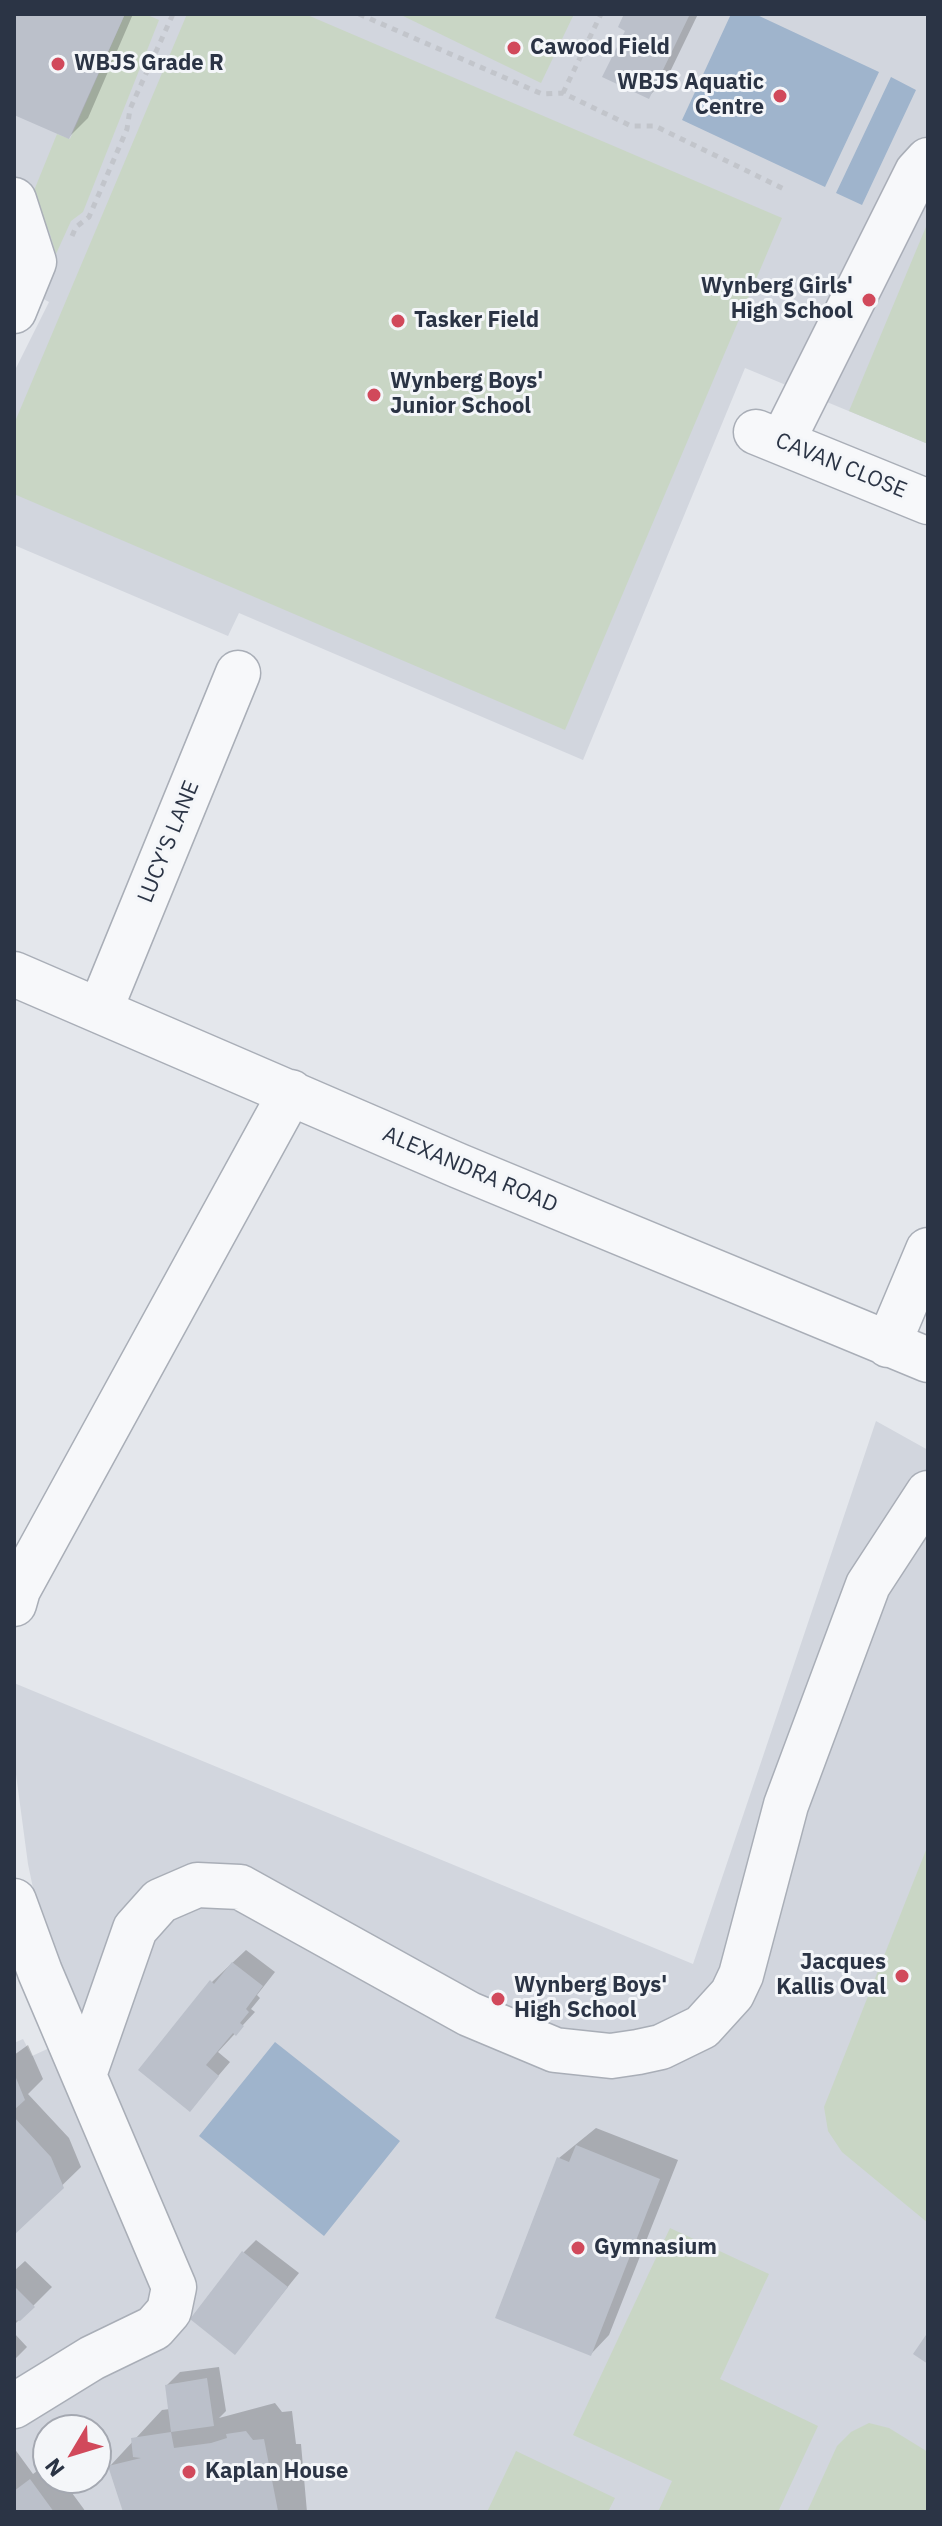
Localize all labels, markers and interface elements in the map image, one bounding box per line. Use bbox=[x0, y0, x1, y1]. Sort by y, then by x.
place label: Cawood Field bbox=[530, 35, 670, 61]
marker: Cawood Field bbox=[505, 39, 523, 57]
place label: WBJS Grade R bbox=[74, 51, 224, 77]
marker: WBJS Grade R bbox=[49, 55, 67, 73]
place label: WBJS Aquatic Centre bbox=[617, 70, 764, 122]
marker: WBJS Aquatic Centre bbox=[771, 87, 789, 105]
place label: Wynberg Girls' High School bbox=[701, 274, 853, 326]
marker: Wynberg Girls' High School bbox=[860, 291, 878, 309]
place label: Tasker Field bbox=[414, 308, 539, 334]
marker: Tasker Field bbox=[389, 312, 407, 330]
place label: Wynberg Boys' Junior School bbox=[390, 369, 543, 420]
marker: Wynberg Boys' Junior School bbox=[365, 386, 383, 404]
street label: CAVAN CLOSE bbox=[771, 428, 911, 504]
street label: LUCY'S LANE bbox=[133, 777, 205, 907]
street label: ALEXANDRA ROAD bbox=[379, 1121, 561, 1219]
place label: Jacques Kallis Oval bbox=[776, 1950, 886, 2002]
marker: Jacques Kallis Oval bbox=[893, 1967, 911, 1985]
place label: Wynberg Boys' High School bbox=[514, 1973, 667, 2024]
marker: Wynberg Boys' High School bbox=[489, 1990, 507, 2008]
place label: Gymnasium bbox=[594, 2235, 717, 2261]
marker: Gymnasium bbox=[569, 2239, 587, 2257]
north arrow bbox=[32, 2414, 112, 2494]
text: N bbox=[38, 2453, 71, 2483]
place label: Kaplan House bbox=[205, 2459, 348, 2485]
marker: Kaplan House bbox=[180, 2463, 198, 2481]

